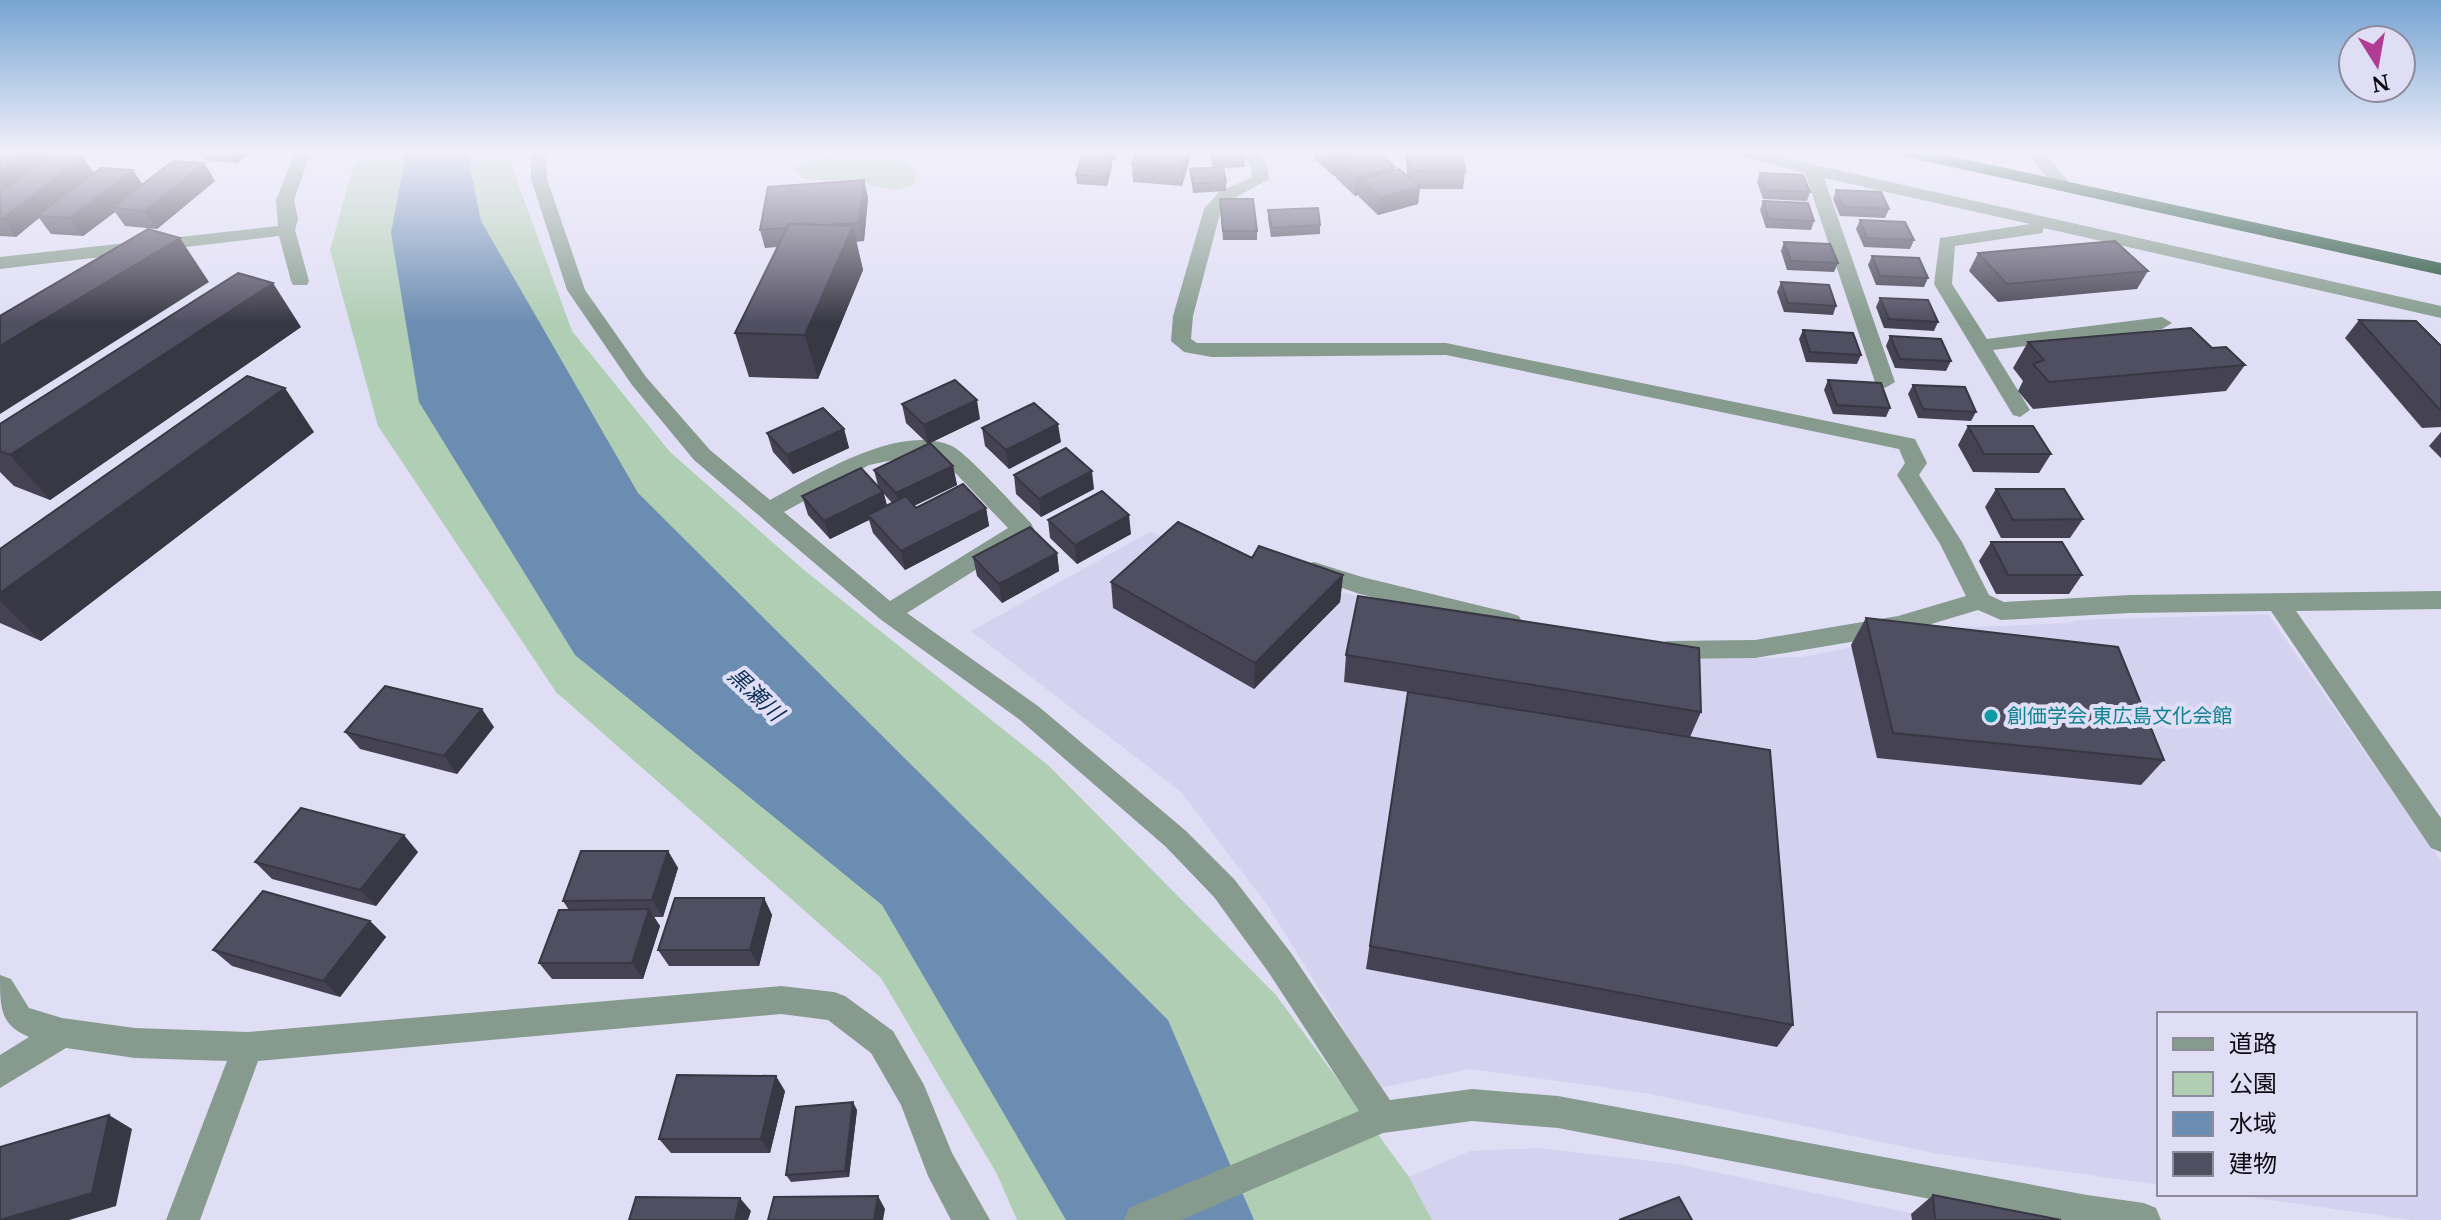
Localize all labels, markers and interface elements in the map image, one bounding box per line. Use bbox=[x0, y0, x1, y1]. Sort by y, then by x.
north arrow bbox=[2337, 24, 2417, 104]
text: N bbox=[2370, 68, 2392, 101]
water label: 黒瀬川 bbox=[722, 660, 793, 728]
place label: 創価学会 東広島文化会館 bbox=[2007, 702, 2232, 729]
marker: 創価学会 東広島文化会館 bbox=[1982, 707, 2000, 725]
legend bbox=[2157, 1012, 2417, 1196]
text: 道路 bbox=[2229, 1026, 2277, 1059]
text: 公園 bbox=[2229, 1066, 2277, 1099]
text: 水域 bbox=[2229, 1106, 2277, 1139]
text: 建物 bbox=[2229, 1146, 2277, 1179]

